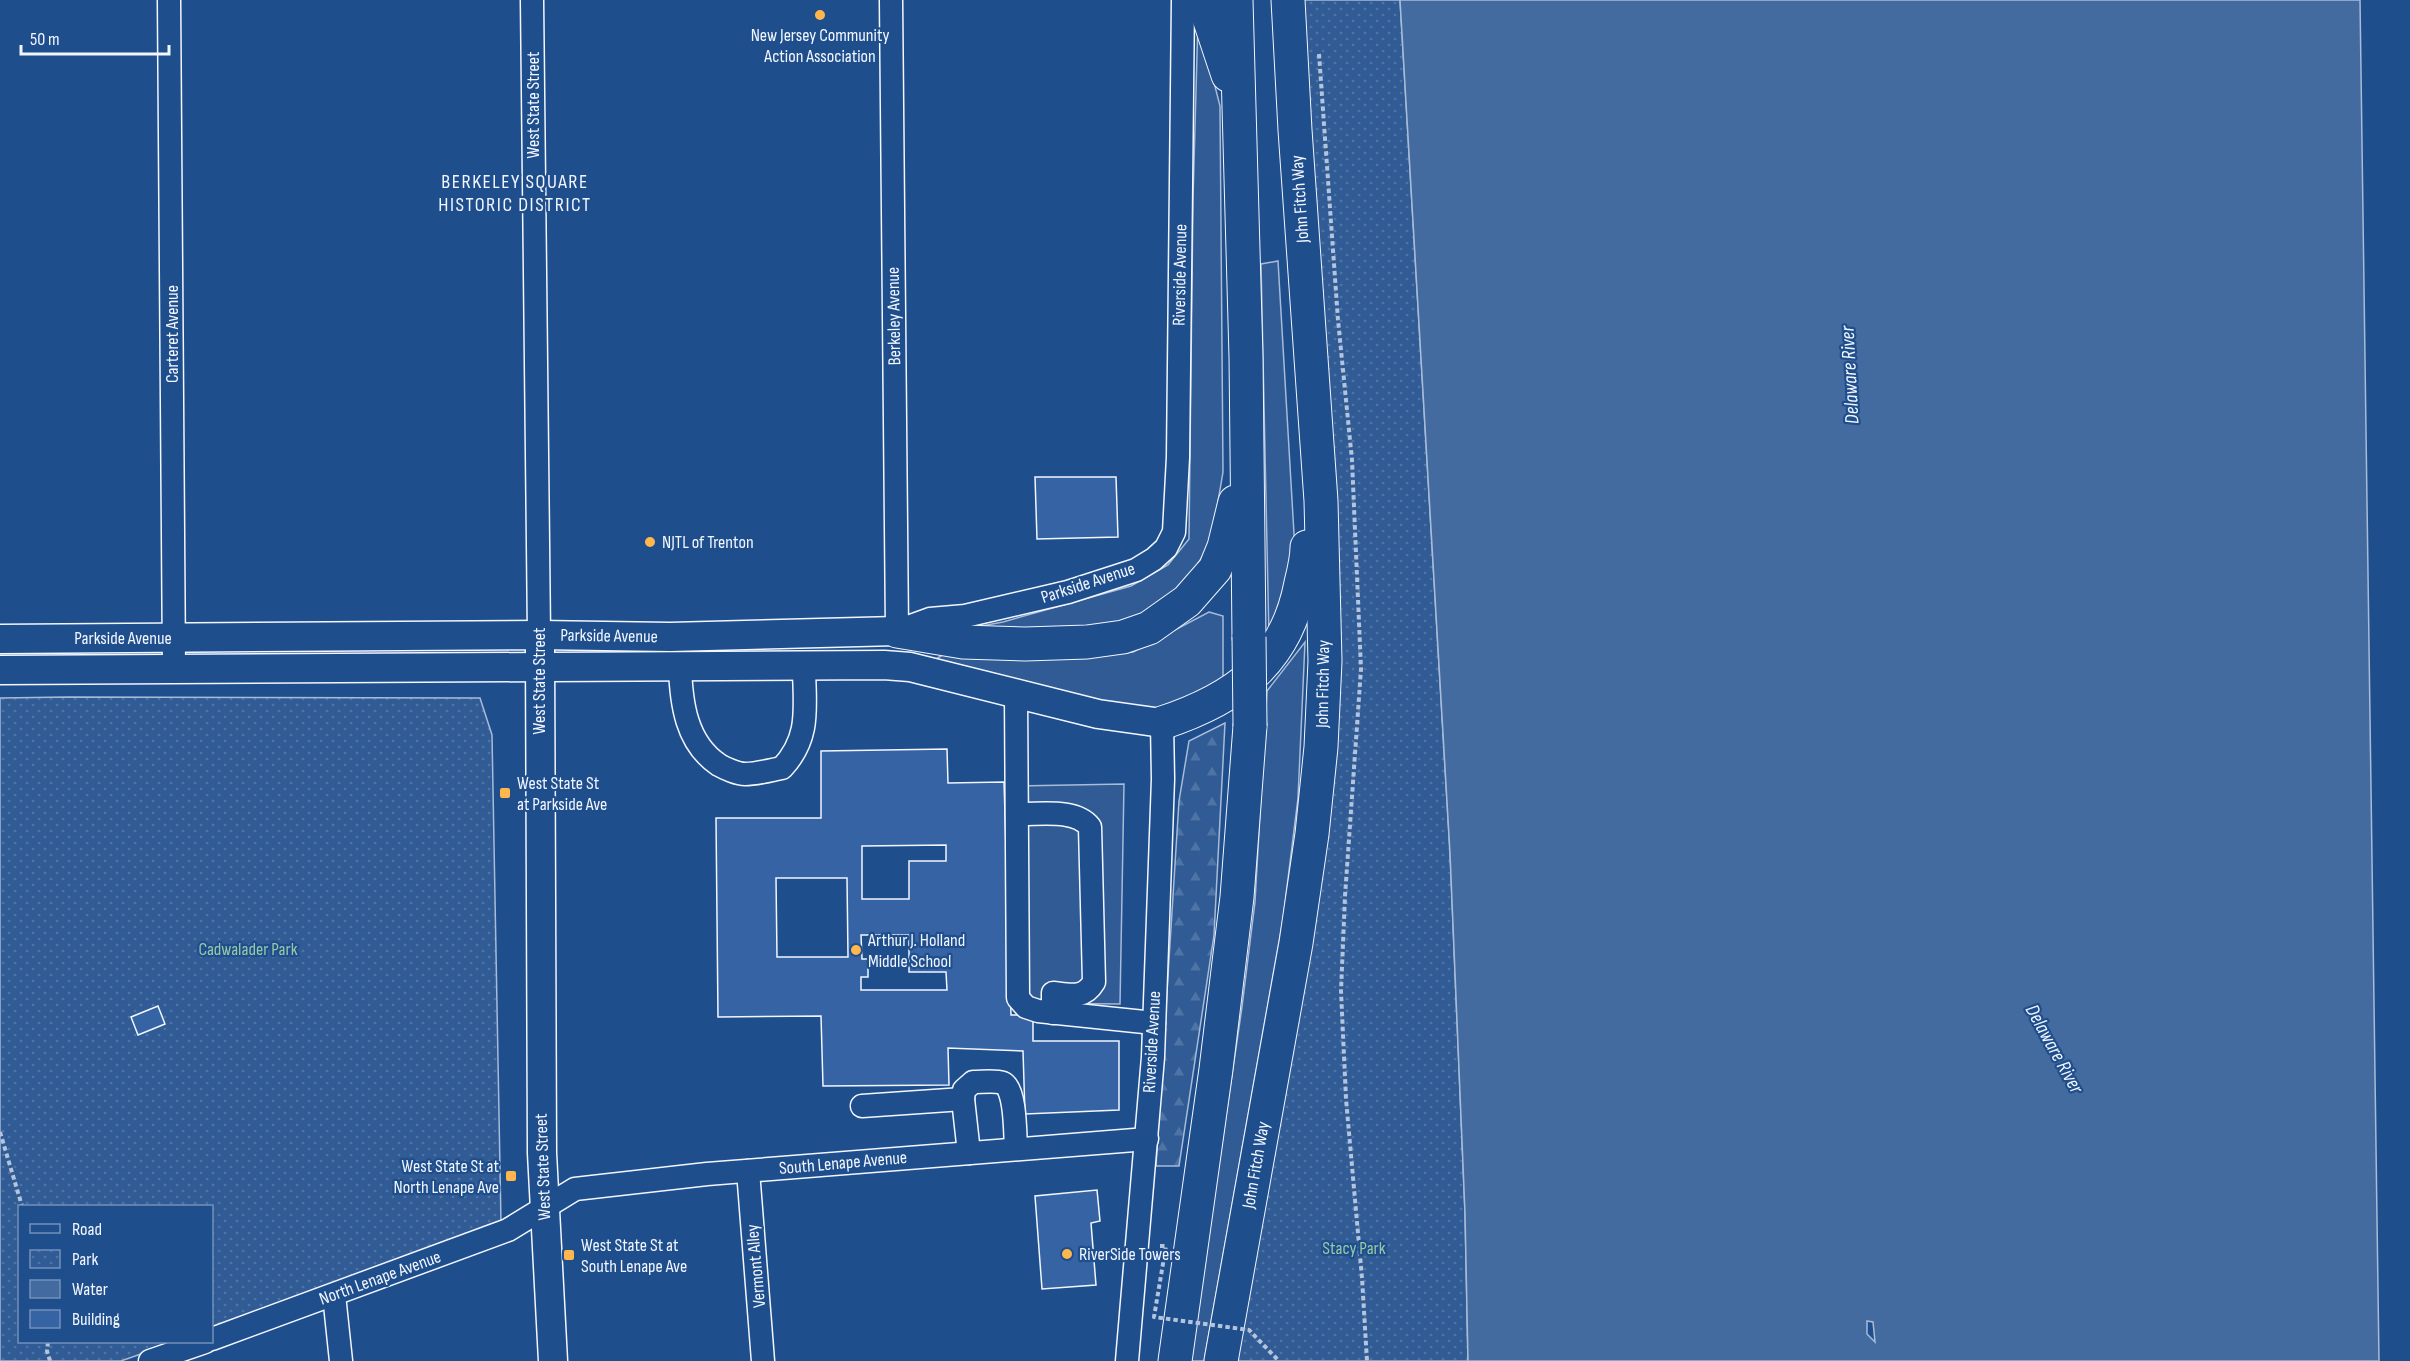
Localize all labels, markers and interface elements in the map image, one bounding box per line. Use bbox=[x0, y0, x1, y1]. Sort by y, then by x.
marker: New Jersey Community Action Association bbox=[813, 8, 827, 22]
scale bar bbox=[21, 18, 170, 56]
place label: New Jersey Community Action Association bbox=[751, 25, 889, 67]
text: 50 m bbox=[30, 29, 60, 50]
street label: West State Street bbox=[523, 51, 544, 158]
street label: John Fitch Way bbox=[1286, 154, 1314, 245]
district label: BERKELEY SQUARE HISTORIC DISTRICT bbox=[438, 170, 592, 217]
street label: Riverside Avenue bbox=[1169, 224, 1191, 326]
street label: Berkeley Avenue bbox=[883, 267, 905, 365]
street label: Carteret Avenue bbox=[162, 285, 183, 383]
water label: Delaware River bbox=[1835, 324, 1865, 425]
place label: NJTL of Trenton bbox=[662, 532, 754, 553]
marker: NJTL of Trenton bbox=[643, 535, 657, 549]
street label: Parkside Avenue bbox=[1038, 558, 1138, 608]
street label: Parkside Avenue bbox=[560, 625, 658, 647]
street label: West State Street bbox=[529, 627, 550, 734]
street label: Parkside Avenue bbox=[74, 628, 172, 649]
street label: John Fitch Way bbox=[1312, 640, 1334, 729]
place label: West State St at Parkside Ave bbox=[517, 773, 607, 815]
marker: West State St at Parkside Ave bbox=[498, 786, 512, 800]
place label: Arthur J. Holland Middle School bbox=[867, 930, 965, 972]
park label: Cadwalader Park bbox=[198, 939, 298, 960]
marker: Arthur J. Holland Middle School bbox=[849, 943, 863, 957]
street label: Riverside Avenue bbox=[1139, 990, 1165, 1094]
water label: Delaware River bbox=[2020, 1000, 2089, 1099]
street label: West State Street bbox=[531, 1113, 555, 1221]
street label: John Fitch Way bbox=[1238, 1120, 1274, 1211]
street label: South Lenape Avenue bbox=[778, 1147, 908, 1179]
place label: West State St at North Lenape Ave bbox=[393, 1156, 500, 1198]
marker: West State St at North Lenape Ave bbox=[504, 1169, 518, 1183]
legend bbox=[18, 1205, 213, 1343]
text: Road bbox=[72, 1219, 102, 1240]
street label: Vermont Alley bbox=[742, 1223, 770, 1309]
place label: West State St at South Lenape Ave bbox=[581, 1235, 687, 1277]
park label: Stacy Park bbox=[1322, 1238, 1386, 1259]
place label: RiverSide Towers bbox=[1079, 1244, 1181, 1265]
street label: North Lenape Avenue bbox=[316, 1246, 444, 1310]
marker: RiverSide Towers bbox=[1060, 1247, 1074, 1261]
marker: West State St at South Lenape Ave bbox=[562, 1248, 576, 1262]
text: Park bbox=[72, 1249, 98, 1270]
text: Water bbox=[72, 1279, 108, 1300]
text: Building bbox=[72, 1309, 120, 1330]

